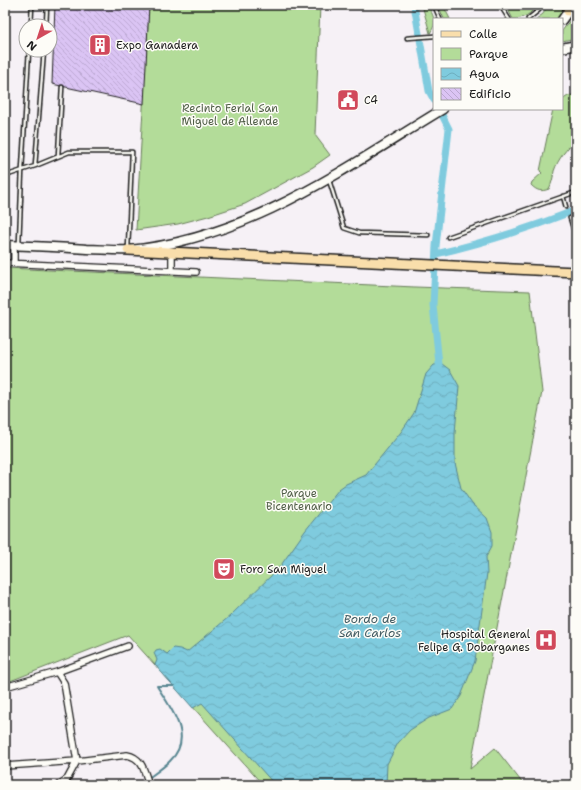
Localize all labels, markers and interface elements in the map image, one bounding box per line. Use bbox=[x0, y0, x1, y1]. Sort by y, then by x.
north arrow bbox=[18, 18, 58, 58]
legend bbox=[433, 18, 563, 110]
text: Calle bbox=[469, 26, 498, 42]
building icon: Expo Ganadera bbox=[87, 32, 113, 58]
text: N bbox=[24, 37, 40, 54]
place label: Expo Ganadera bbox=[116, 38, 198, 53]
text: Parque bbox=[469, 46, 508, 62]
text: Agua bbox=[469, 66, 500, 82]
text: Edificio bbox=[469, 86, 511, 102]
public building icon: C4 bbox=[335, 87, 361, 113]
place label: C4 bbox=[364, 93, 378, 108]
park label: Recinto Ferial San Miguel de Allende bbox=[182, 101, 278, 129]
park label: Parque Bicentenario bbox=[266, 486, 332, 514]
theatre icon: Foro San Miguel bbox=[211, 556, 237, 582]
place label: Foro San Miguel bbox=[240, 562, 327, 577]
water label: Bordo de San Carlos bbox=[339, 611, 401, 641]
place label: Hospital General Felipe G. Dobarganes bbox=[418, 627, 531, 655]
hospital icon: Hospital General Felipe G. Dobarganes bbox=[533, 627, 559, 653]

